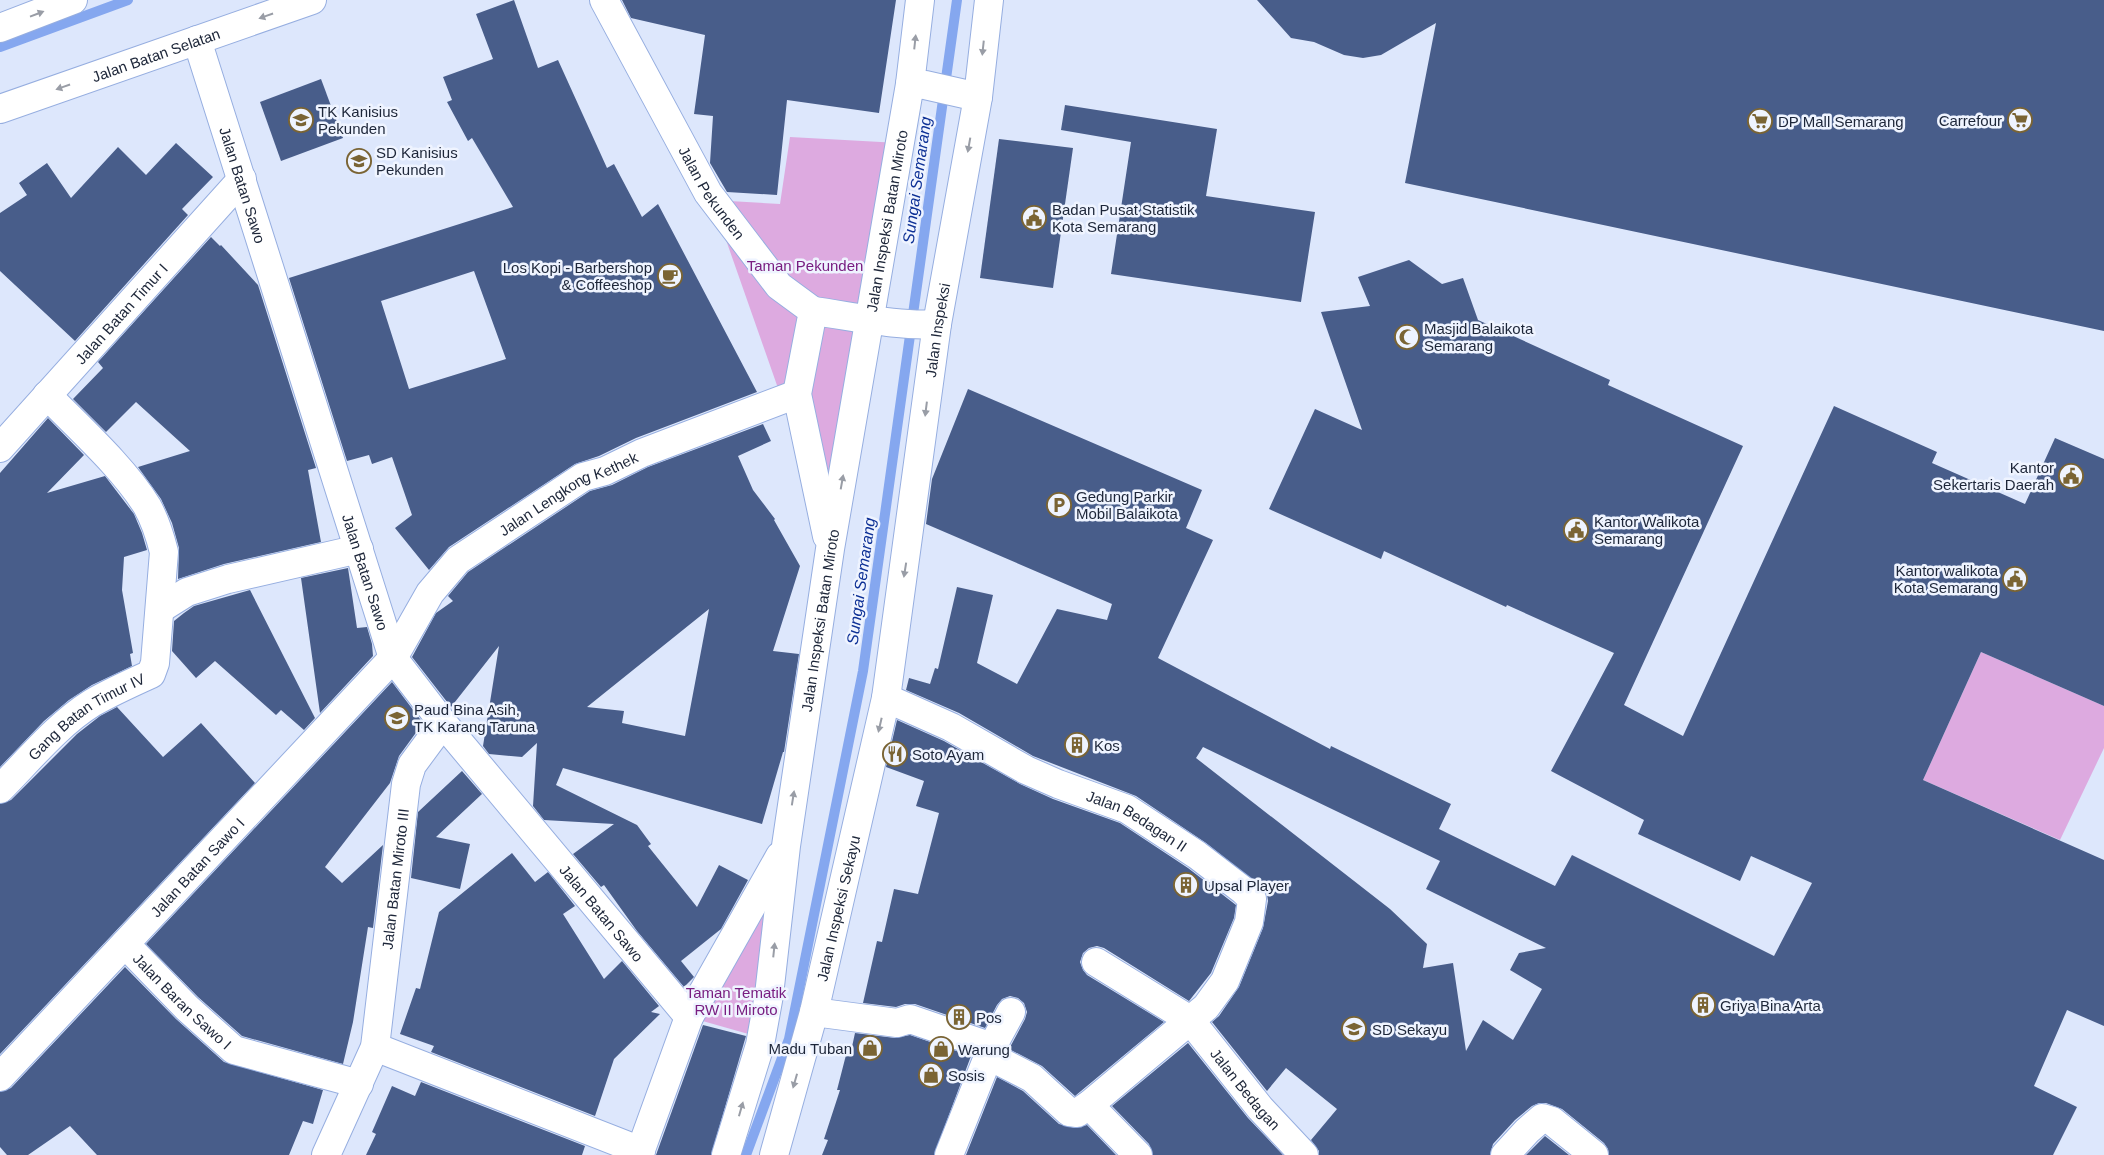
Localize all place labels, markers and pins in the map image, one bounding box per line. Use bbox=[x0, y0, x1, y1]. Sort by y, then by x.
place label: TK Kanisius Pekunden bbox=[318, 103, 398, 137]
school or university icon: TK Kanisius Pekunden bbox=[288, 107, 314, 133]
supermarket icon: Carrefour bbox=[2007, 107, 2033, 133]
supermarket icon: DP Mall Semarang bbox=[1747, 108, 1773, 134]
place label: Carrefour bbox=[1939, 112, 2002, 129]
place label: DP Mall Semarang bbox=[1778, 113, 1904, 130]
place label: SD Kanisius Pekunden bbox=[376, 144, 458, 178]
school or university icon: SD Kanisius Pekunden bbox=[346, 148, 372, 174]
place label: Badan Pusat Statistik Kota Semarang bbox=[1052, 201, 1195, 235]
public building icon: Badan Pusat Statistik Kota Semarang bbox=[1021, 205, 1047, 231]
place label: Los Kopi - Barbershop & Coffeeshop bbox=[503, 259, 652, 293]
cafe icon: Los Kopi - Barbershop & Coffeeshop bbox=[657, 263, 683, 289]
place label: Masjid Balaikota Semarang bbox=[1424, 320, 1534, 354]
mosque icon: Masjid Balaikota Semarang bbox=[1394, 324, 1420, 350]
place label: Kantor Sekertaris Daerah bbox=[1933, 459, 2054, 493]
public building icon: Kantor Sekertaris Daerah bbox=[2058, 463, 2084, 489]
place label: Gedung Parkir Mobil Balaikota bbox=[1076, 488, 1178, 522]
parking icon: Gedung Parkir Mobil Balaikota bbox=[1046, 492, 1072, 518]
place label: Kantor Walikota Semarang bbox=[1594, 513, 1700, 547]
public building icon: Kantor Walikota Semarang bbox=[1563, 517, 1589, 543]
place label: Kantor walikota Kota Semarang bbox=[1894, 562, 1999, 596]
public building icon: Kantor walikota Kota Semarang bbox=[2002, 566, 2028, 592]
place label: Paud Bina Asih, TK Karang Taruna bbox=[414, 701, 536, 735]
school or university icon: Paud Bina Asih, TK Karang Taruna bbox=[384, 705, 410, 731]
building icon: Kos bbox=[1064, 732, 1090, 758]
place label: Kos bbox=[1094, 737, 1120, 754]
restaurant icon: Soto Ayam bbox=[882, 741, 908, 767]
place label: Soto Ayam bbox=[912, 746, 984, 763]
building icon: Upsal Player bbox=[1173, 872, 1199, 898]
place label: Upsal Player bbox=[1204, 877, 1289, 894]
building icon: Griya Bina Arta bbox=[1690, 992, 1716, 1018]
place label: Griya Bina Arta bbox=[1720, 997, 1822, 1014]
building icon: Pos bbox=[946, 1004, 972, 1030]
place label: Pos bbox=[976, 1009, 1002, 1026]
school or university icon: SD Sekayu bbox=[1341, 1016, 1367, 1042]
place label: SD Sekayu bbox=[1372, 1021, 1447, 1038]
shop icon: Madu Tuban bbox=[857, 1035, 883, 1061]
shop icon: Warung bbox=[928, 1036, 954, 1062]
place label: Madu Tuban bbox=[769, 1040, 852, 1057]
place label: Warung bbox=[958, 1041, 1010, 1058]
shop icon: Sosis bbox=[918, 1062, 944, 1088]
place label: Sosis bbox=[948, 1067, 985, 1084]

